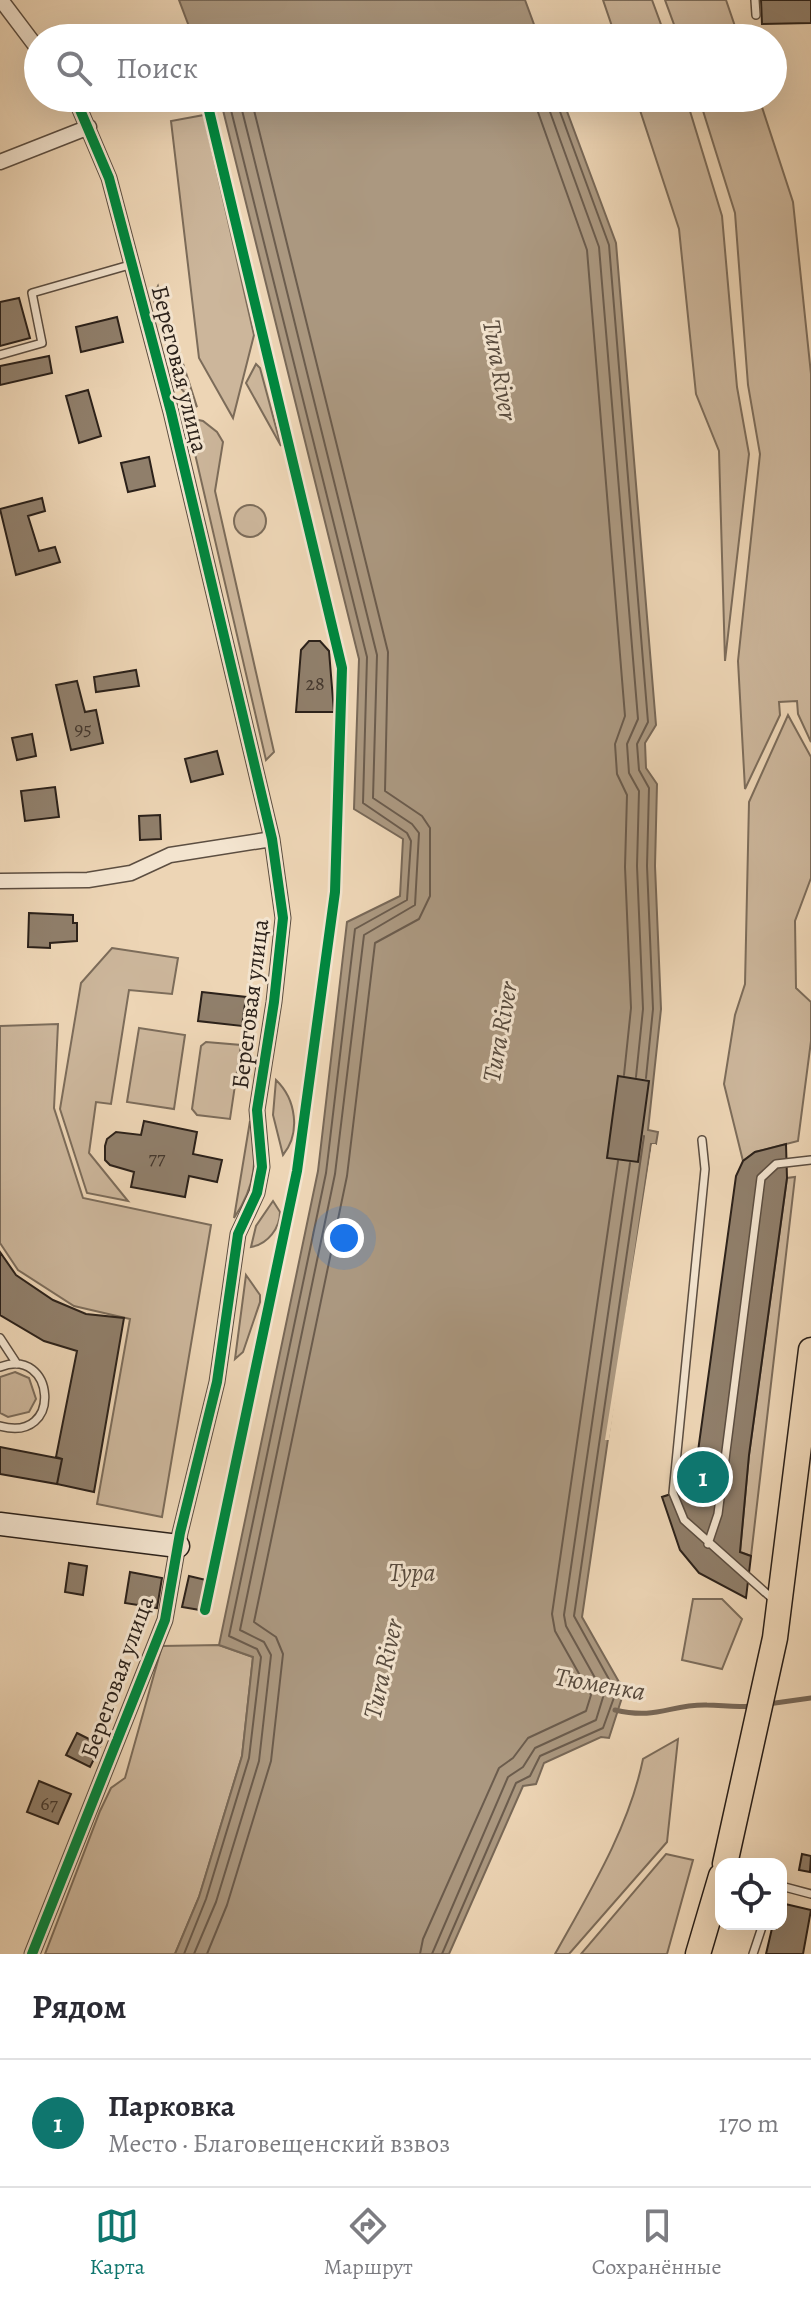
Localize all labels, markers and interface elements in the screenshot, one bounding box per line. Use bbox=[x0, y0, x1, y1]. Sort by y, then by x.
search box bbox=[24, 24, 787, 112]
icon: search bbox=[52, 46, 96, 90]
text: Поиск bbox=[116, 48, 198, 88]
street label: Береговая улица bbox=[144, 282, 216, 456]
water label: Tura River bbox=[474, 317, 526, 424]
house number: 28 bbox=[305, 670, 325, 697]
house number: 95 bbox=[74, 715, 92, 742]
street label: Береговая улица bbox=[224, 917, 276, 1091]
water label: Tura River bbox=[474, 978, 526, 1085]
house number: 77 bbox=[149, 1144, 166, 1171]
your location bbox=[324, 1218, 364, 1258]
pin: 1 bbox=[677, 1447, 729, 1507]
water label: Тура bbox=[388, 1555, 436, 1590]
street label: Береговая улица bbox=[73, 1591, 161, 1763]
water label: Tura River bbox=[355, 1615, 412, 1722]
water label: Тюменка bbox=[552, 1659, 648, 1709]
house number: 67 bbox=[40, 1790, 58, 1817]
map controls bbox=[715, 1858, 787, 1930]
button: locate bbox=[715, 1858, 787, 1930]
text: Рядом bbox=[32, 1983, 126, 2030]
text: Парковка bbox=[108, 2086, 235, 2126]
text: 1 bbox=[53, 2106, 63, 2141]
text: 170 m bbox=[719, 2106, 779, 2141]
text: Место · Благовещенский взвоз bbox=[108, 2126, 450, 2161]
tab: Карта bbox=[89, 2204, 145, 2282]
tab: Маршрут bbox=[324, 2204, 413, 2282]
tab: Сохранённые bbox=[592, 2204, 722, 2282]

